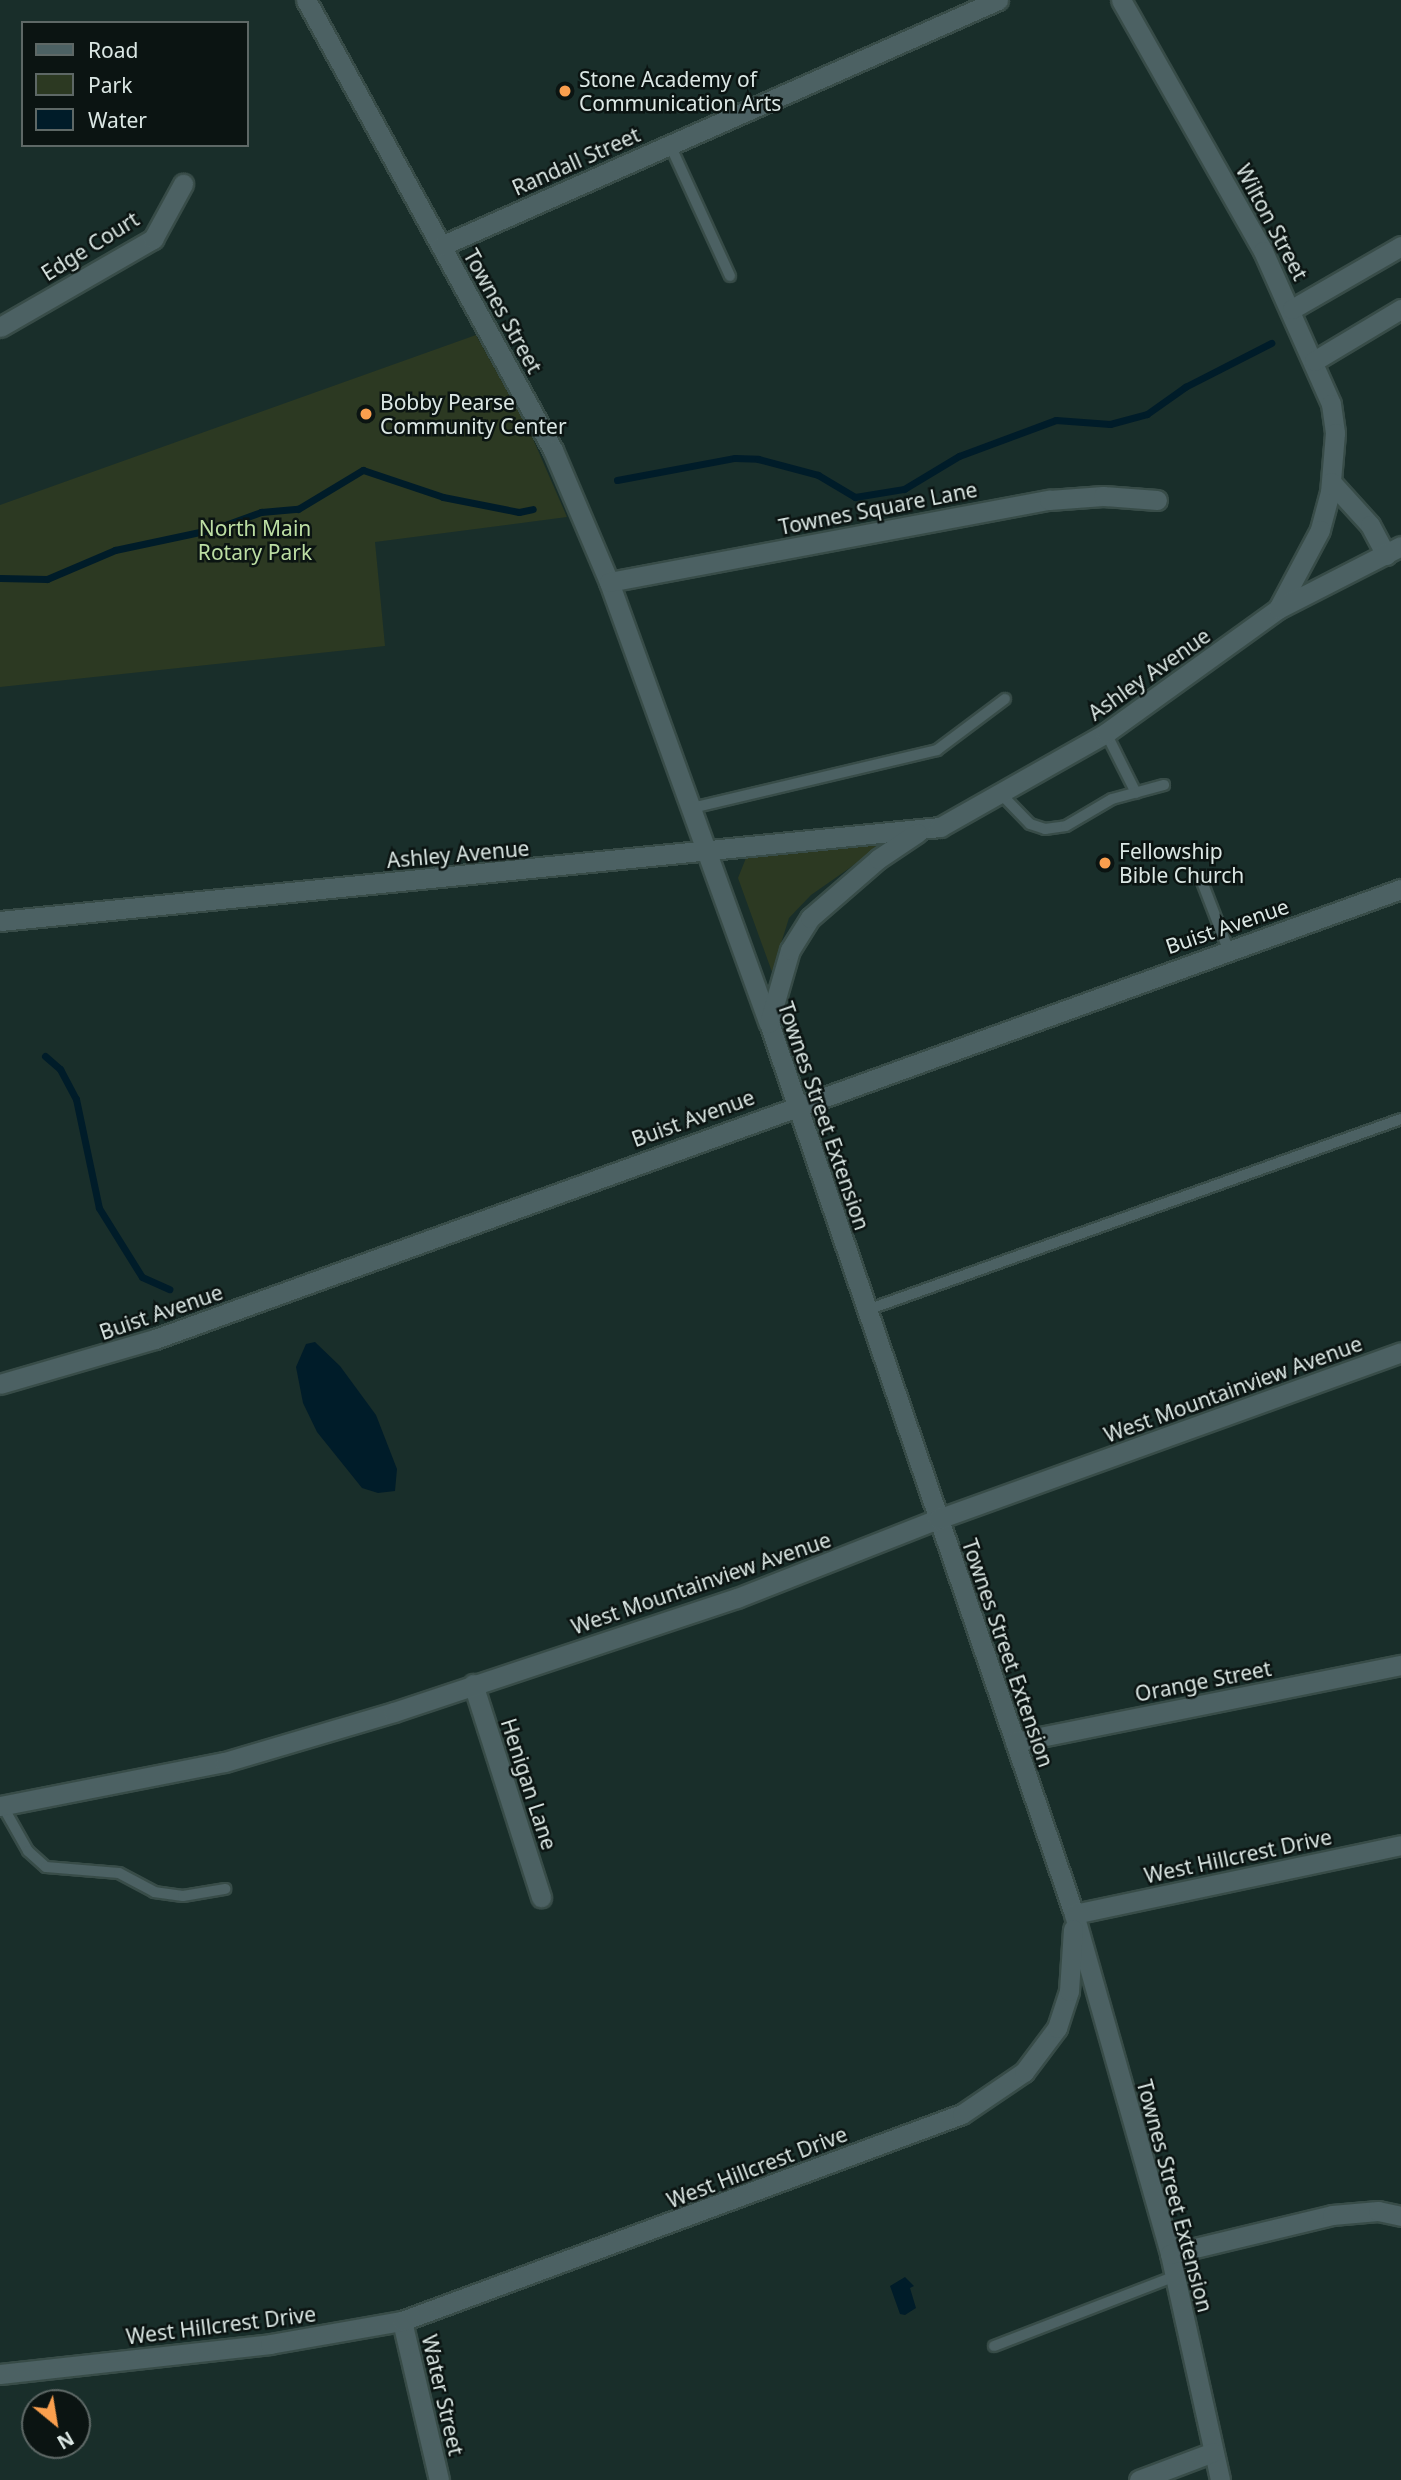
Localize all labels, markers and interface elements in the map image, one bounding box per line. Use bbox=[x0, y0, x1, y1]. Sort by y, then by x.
legend bbox=[21, 21, 248, 147]
text: Road bbox=[88, 36, 138, 64]
place label: Stone Academy of Communication Arts bbox=[579, 66, 781, 116]
text: Park bbox=[88, 71, 132, 99]
marker: Stone Academy of Communication Arts bbox=[557, 83, 573, 99]
text: Water bbox=[88, 106, 147, 134]
street label: Randall Street bbox=[508, 122, 644, 200]
street label: Wilton Street bbox=[1231, 160, 1313, 284]
street label: Edge Court bbox=[37, 206, 143, 286]
street label: Townes Street bbox=[459, 245, 547, 377]
place label: Bobby Pearse Community Center bbox=[380, 389, 567, 439]
marker: Bobby Pearse Community Center bbox=[358, 406, 374, 422]
street label: Townes Square Lane bbox=[777, 476, 979, 540]
park label: North Main Rotary Park bbox=[198, 515, 312, 565]
street label: Ashley Avenue bbox=[1083, 623, 1215, 725]
street label: Ashley Avenue bbox=[386, 835, 530, 873]
place label: Fellowship Bible Church bbox=[1119, 838, 1244, 888]
marker: Fellowship Bible Church bbox=[1097, 855, 1113, 871]
street label: Buist Avenue bbox=[1162, 893, 1292, 959]
street label: Townes Street Extension bbox=[773, 999, 875, 1233]
street label: Buist Avenue bbox=[628, 1084, 758, 1152]
street label: Buist Avenue bbox=[96, 1279, 226, 1345]
street label: West Mountainview Avenue bbox=[1101, 1331, 1365, 1447]
street label: West Mountainview Avenue bbox=[568, 1527, 834, 1639]
street label: Townes Street Extension bbox=[957, 1536, 1059, 1770]
street label: Orange Street bbox=[1133, 1655, 1273, 1707]
street label: Henigan Lane bbox=[496, 1715, 562, 1853]
street label: West Hillcrest Drive bbox=[1142, 1824, 1334, 1888]
street label: Townes Street Extension bbox=[1132, 2077, 1218, 2315]
street label: West Hillcrest Drive bbox=[663, 2121, 851, 2213]
street label: West Hillcrest Drive bbox=[125, 2301, 317, 2349]
street label: Water Street bbox=[417, 2332, 469, 2458]
north arrow bbox=[21, 2389, 91, 2459]
text: N bbox=[52, 2425, 79, 2456]

